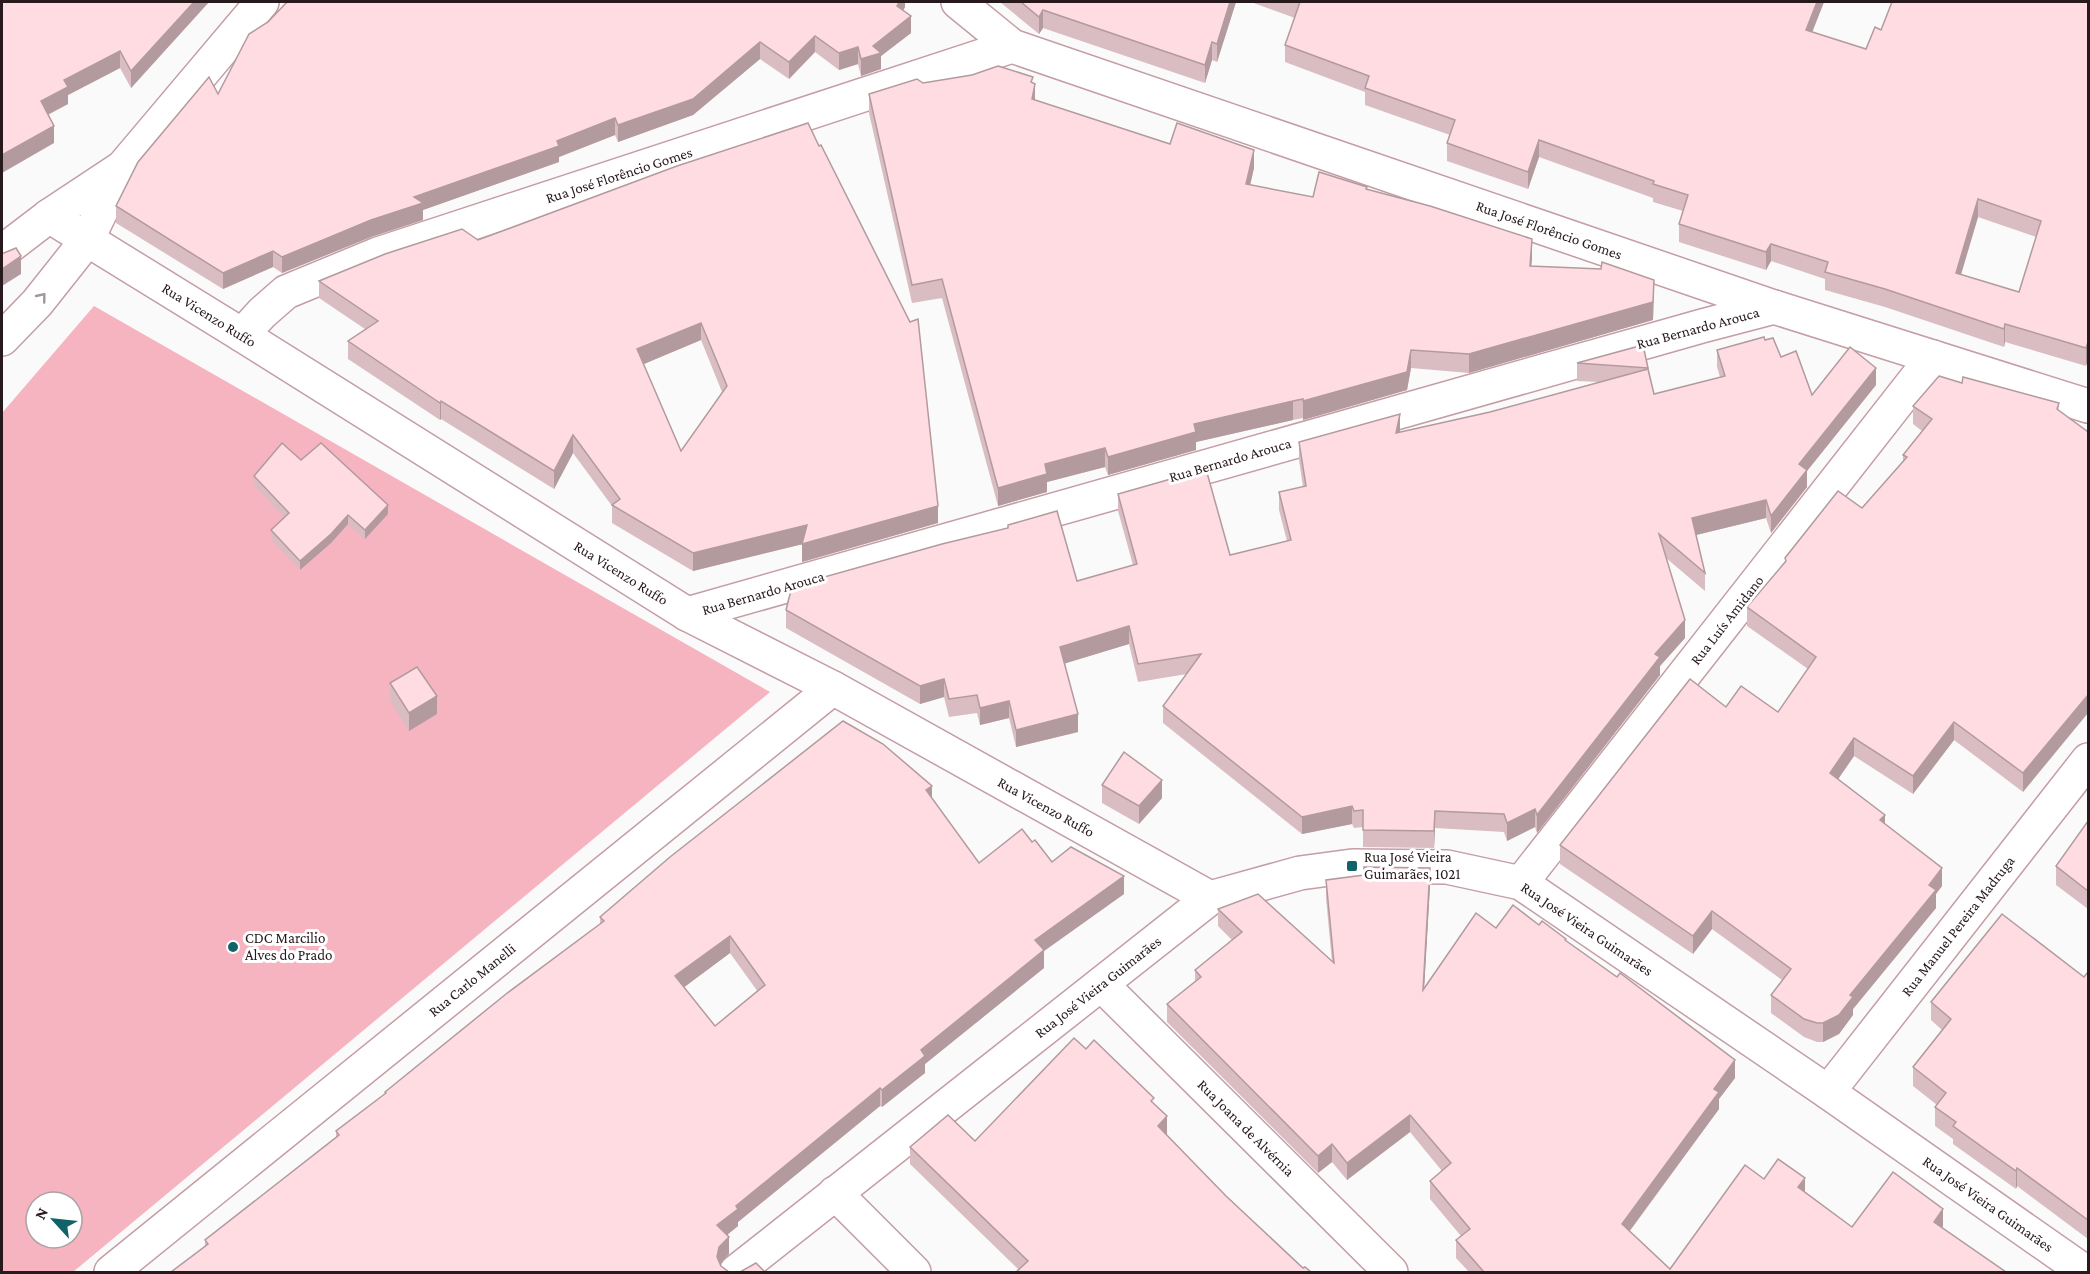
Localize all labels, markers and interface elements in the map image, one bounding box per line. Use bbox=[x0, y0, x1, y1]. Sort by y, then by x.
street label: Rua José Florêncio Gomes bbox=[544, 144, 695, 207]
street label: Rua José Florêncio Gomes bbox=[1474, 197, 1624, 264]
street label: Rua Vicenzo Ruffo bbox=[159, 280, 259, 350]
one-way arrow bbox=[34, 292, 45, 303]
street label: Rua Bernardo Arouca bbox=[1635, 304, 1761, 352]
street label: Rua Bernardo Arouca bbox=[1167, 435, 1293, 485]
street label: Rua Vicenzo Ruffo bbox=[571, 538, 671, 608]
street label: Rua Bernardo Arouca bbox=[700, 568, 826, 618]
street label: Rua Luís Amidano bbox=[1687, 572, 1767, 668]
street label: Rua Vicenzo Ruffo bbox=[995, 774, 1097, 840]
place label: Rua José Vieira Guimarães, 1021 bbox=[1364, 849, 1460, 882]
street label: Rua Manuel Pereira Madruga bbox=[1898, 853, 2019, 1000]
marker: Rua José Vieira Guimarães, 1021 bbox=[1345, 859, 1359, 873]
street label: Rua José Vieira Guimarães bbox=[1518, 879, 1656, 980]
place label: CDC Marcilio Alves do Prado bbox=[245, 930, 333, 963]
street label: Rua José Vieira Guimarães bbox=[1032, 933, 1165, 1042]
marker: CDC Marcilio Alves do Prado bbox=[226, 940, 240, 954]
street label: Rua Carlo Manelli bbox=[425, 940, 519, 1020]
street label: Rua Joana de Alvérnia bbox=[1194, 1076, 1298, 1180]
street label: Rua José Vieira Guimarães bbox=[1919, 1153, 2056, 1256]
north arrow bbox=[24, 1190, 84, 1250]
text: N bbox=[31, 1205, 51, 1222]

